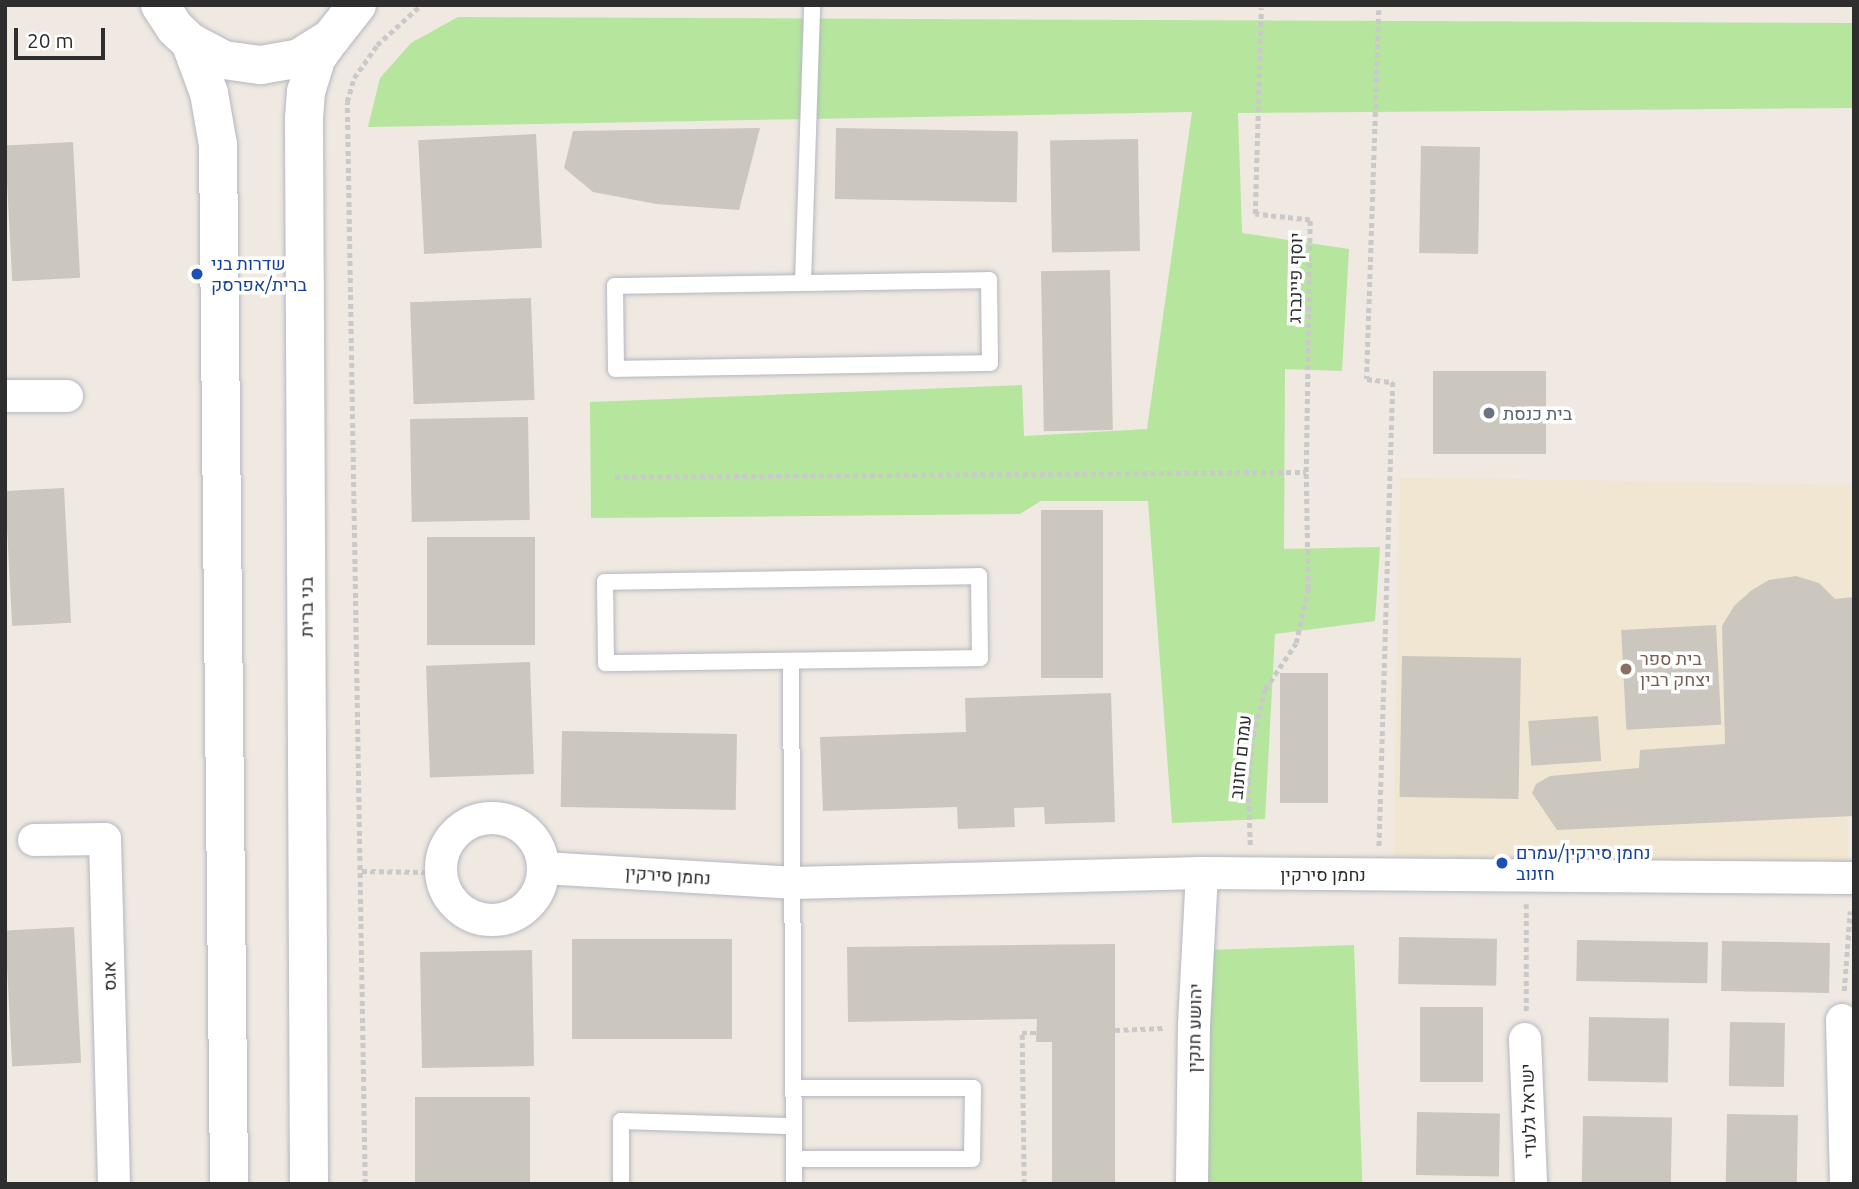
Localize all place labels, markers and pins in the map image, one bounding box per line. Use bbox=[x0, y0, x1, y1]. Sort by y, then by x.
place label: שדרות בני ברית/אפרסק bbox=[211, 253, 307, 296]
marker: שדרות בני ברית/אפרסק bbox=[189, 266, 205, 282]
place label: בית כנסת bbox=[1503, 402, 1572, 424]
marker: בית כנסת bbox=[1481, 405, 1497, 421]
place label: בית ספר יצחק רבין bbox=[1640, 648, 1710, 690]
marker: בית ספר יצחק רבין bbox=[1618, 661, 1634, 677]
place label: נחמן סירקין/עמרם חזנוב bbox=[1516, 842, 1650, 884]
marker: נחמן סירקין/עמרם חזנוב bbox=[1494, 855, 1510, 871]

